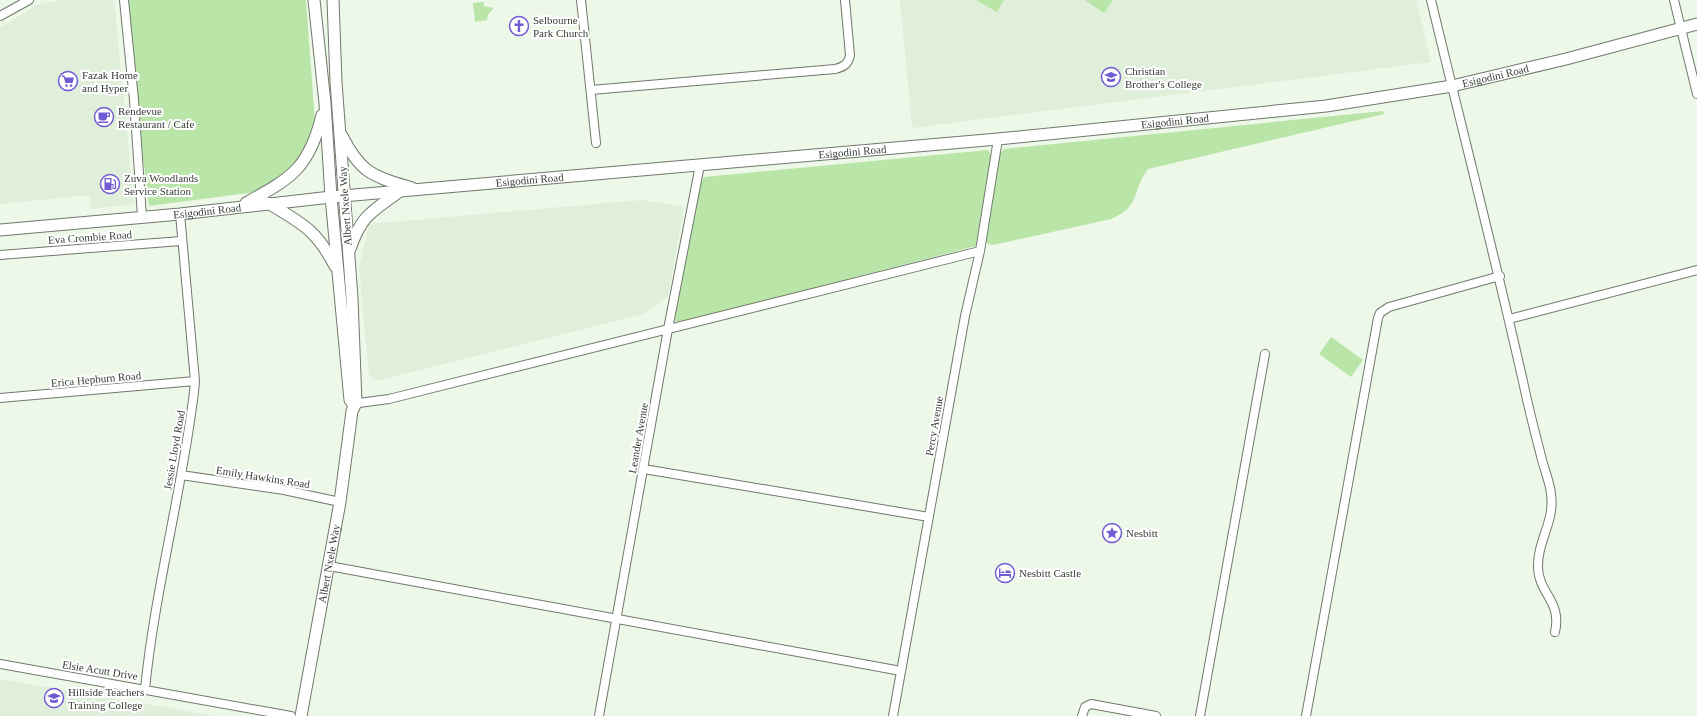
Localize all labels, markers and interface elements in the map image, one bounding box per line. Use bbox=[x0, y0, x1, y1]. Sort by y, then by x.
place label: Selbourne Park Church bbox=[533, 14, 589, 39]
church icon: Selbourne Park Church bbox=[508, 15, 530, 37]
street label: Esigodini Road bbox=[1461, 62, 1530, 89]
place label: Christian Brother's College bbox=[1125, 65, 1202, 90]
school or university icon: Christian Brother's College bbox=[1100, 66, 1122, 88]
place label: Fazak Home and Hyper bbox=[82, 69, 138, 94]
supermarket icon: Fazak Home and Hyper bbox=[57, 70, 79, 92]
place label: Rendevue Restaurant / Cafe bbox=[118, 105, 194, 130]
cafe icon: Rendevue Restaurant / Cafe bbox=[93, 106, 115, 128]
street label: Esigodini Road bbox=[1140, 112, 1210, 131]
street label: Esigodini Road bbox=[818, 143, 887, 161]
street label: Albert Nxele Way bbox=[336, 165, 354, 246]
street label: Esigodini Road bbox=[495, 171, 565, 189]
place label: Zuva Woodlands Service Station bbox=[124, 172, 198, 197]
fuel station icon: Zuva Woodlands Service Station bbox=[99, 173, 121, 195]
street label: Esigodini Road bbox=[173, 201, 242, 221]
street label: Eva Crombie Road bbox=[48, 228, 133, 246]
street label: Erica Hepburn Road bbox=[50, 369, 142, 389]
street label: Percy Avenue bbox=[923, 395, 945, 457]
street label: Leander Avenue bbox=[626, 402, 650, 474]
street label: Jessie Lloyd Road bbox=[161, 409, 187, 491]
street label: Emily Hawkins Road bbox=[215, 464, 311, 490]
place icon: Nesbitt bbox=[1101, 522, 1123, 544]
street label: Albert Nxele Way bbox=[316, 523, 342, 604]
place label: Nesbitt bbox=[1126, 527, 1158, 539]
hotel icon: Nesbitt Castle bbox=[994, 562, 1016, 584]
place label: Nesbitt Castle bbox=[1019, 567, 1081, 579]
street label: Elsie Acutt Drive bbox=[61, 658, 139, 682]
place label: Hillside Teachers Training College bbox=[68, 686, 144, 711]
school or university icon: Hillside Teachers Training College bbox=[43, 687, 65, 709]

